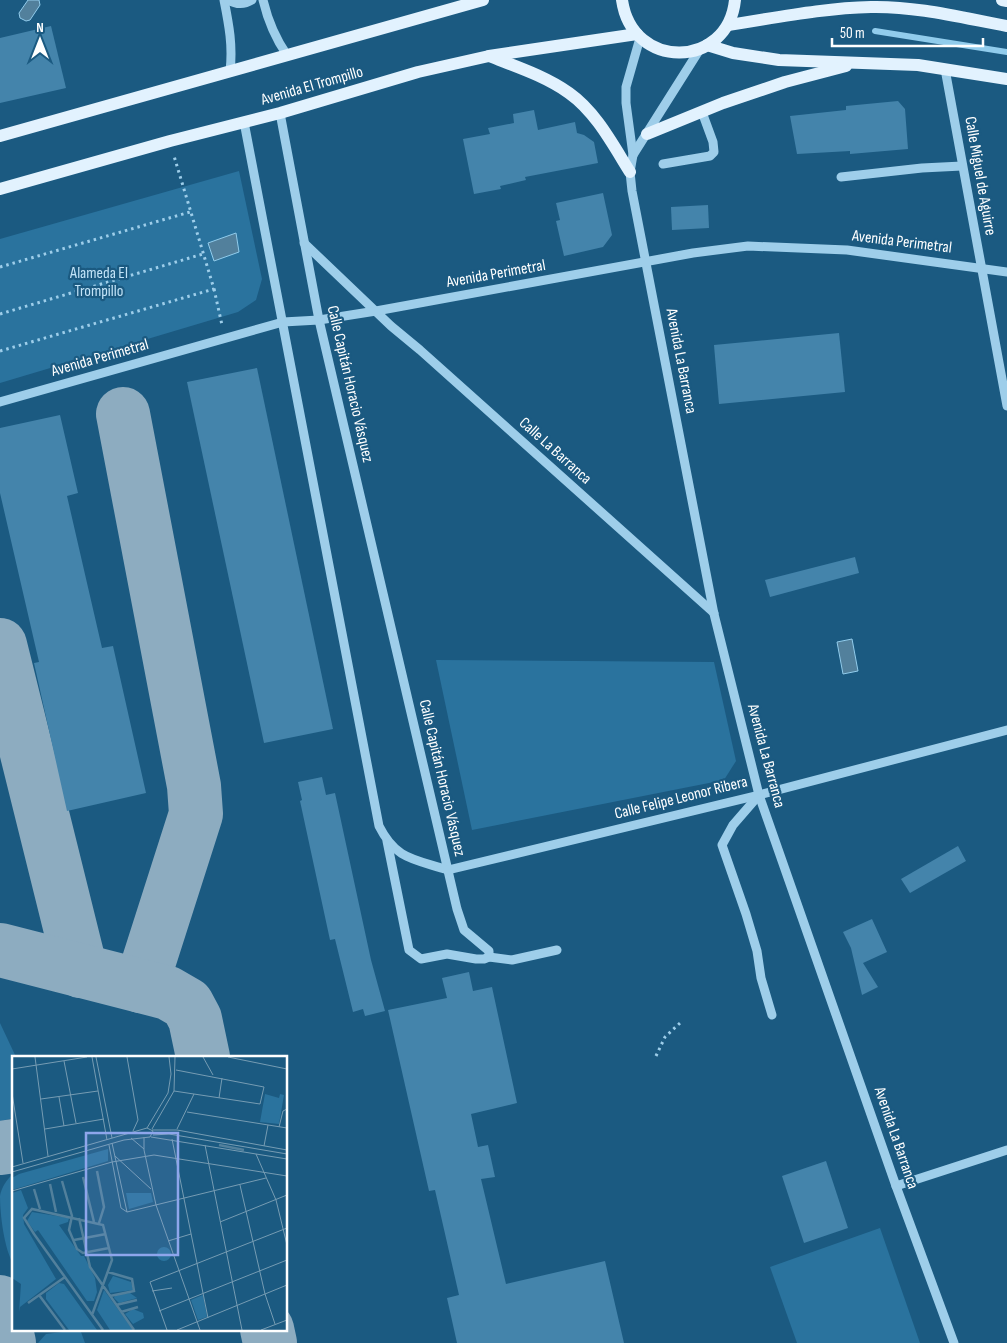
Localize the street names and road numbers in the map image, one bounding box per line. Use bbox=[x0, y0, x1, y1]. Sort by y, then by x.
street label: Avenida El Trompillo bbox=[258, 62, 365, 110]
street label: Calle Miguel de Aguirre bbox=[960, 115, 1000, 237]
street label: Avenida Perimetral bbox=[850, 226, 953, 258]
street label: Avenida Perimetral bbox=[444, 256, 547, 292]
street label: Calle Capitán Horacio Vásquez bbox=[323, 304, 377, 464]
street label: Avenida La Barranca bbox=[661, 306, 700, 415]
street label: Avenida Perimetral bbox=[48, 335, 151, 381]
street label: Calle La Barranca bbox=[515, 414, 595, 488]
street label: Calle Capitán Horacio Vásquez bbox=[415, 698, 469, 858]
street label: Avenida La Barranca bbox=[743, 701, 789, 810]
street label: Calle Felipe Leonor Ribera bbox=[613, 772, 749, 824]
street label: Avenida La Barranca bbox=[869, 1084, 922, 1191]

